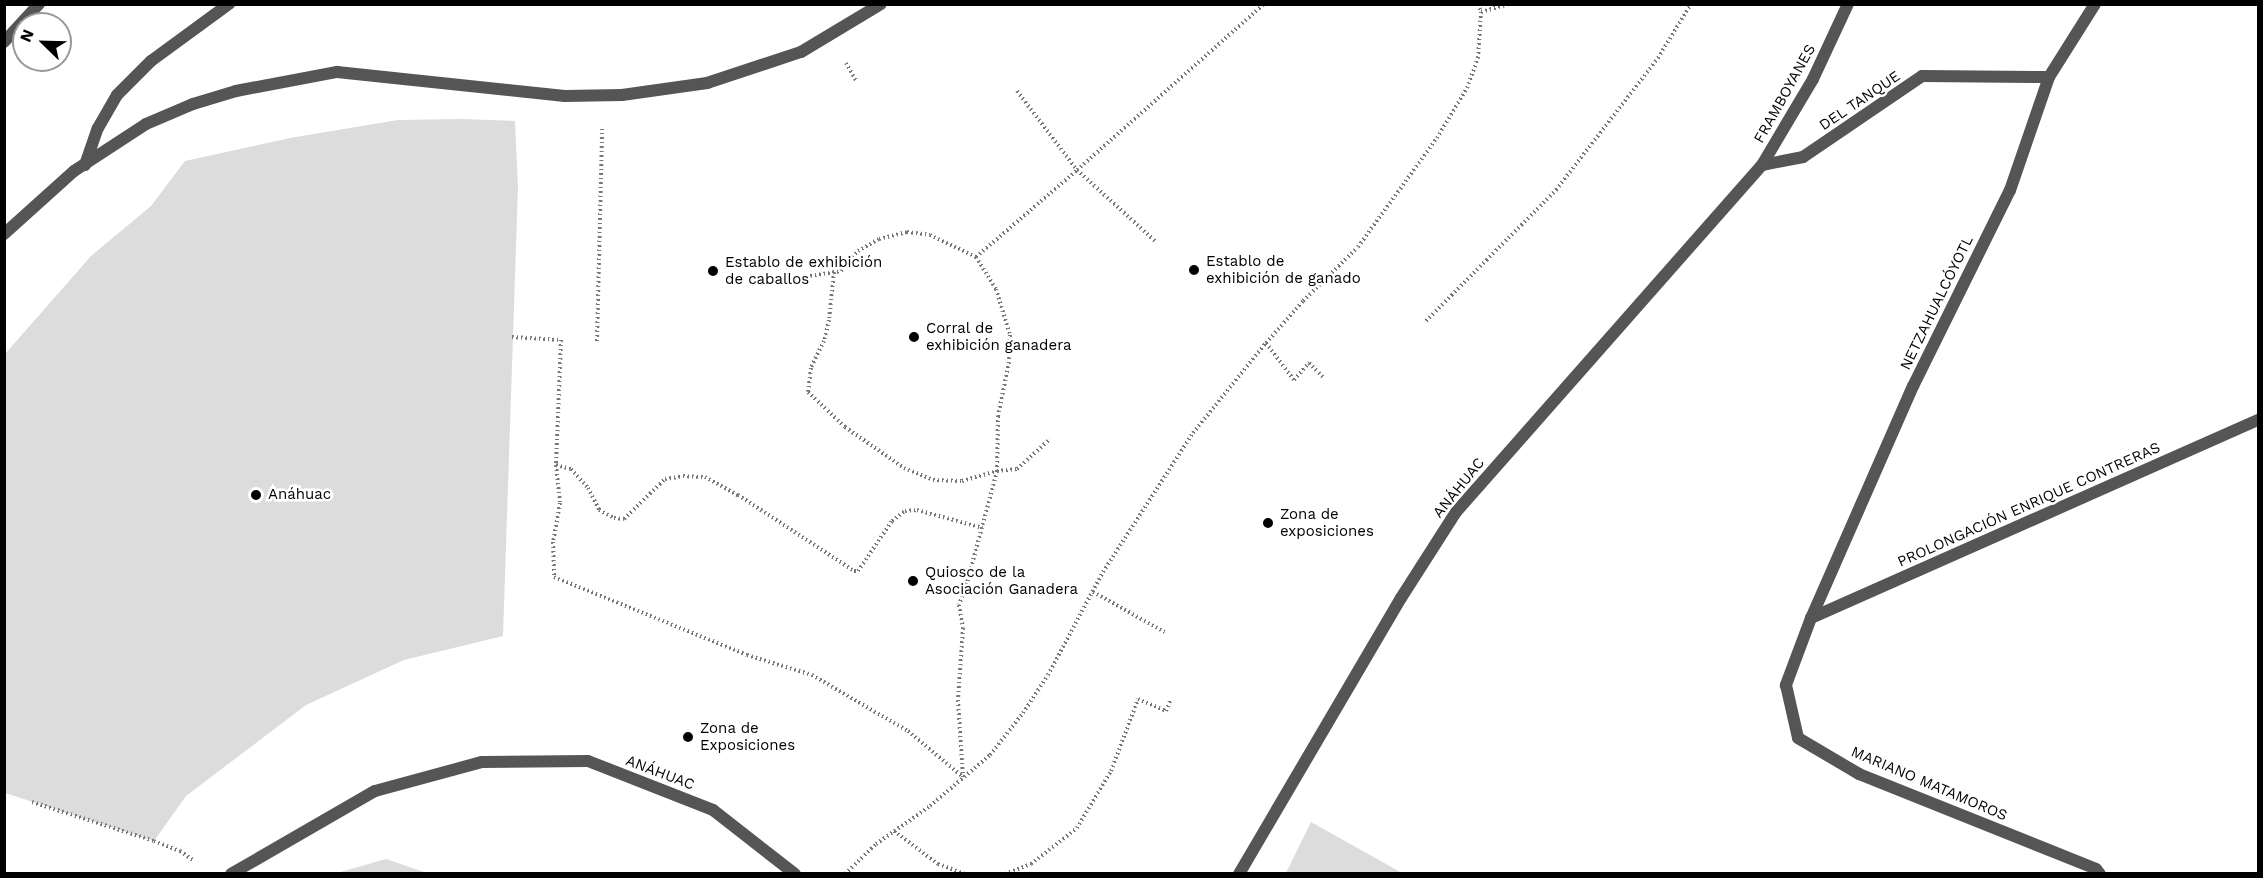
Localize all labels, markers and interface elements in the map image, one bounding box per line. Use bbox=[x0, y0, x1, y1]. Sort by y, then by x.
north arrow bbox=[12, 12, 72, 72]
text: N bbox=[16, 26, 38, 45]
street label: FRAMBOYANES bbox=[1750, 41, 1820, 147]
street label: DEL TANQUE bbox=[1816, 67, 1904, 135]
street label: NETZAHUALCÓYOTL bbox=[1897, 233, 1977, 373]
place label: Establo de exhibición de ganado bbox=[1206, 252, 1361, 287]
place label: Establo de exhibición de caballos bbox=[725, 253, 882, 288]
marker: Establo de exhibición de ganado bbox=[1187, 263, 1201, 277]
marker: Establo de exhibición de caballos bbox=[706, 264, 720, 278]
place label: Corral de exhibición ganadera bbox=[926, 319, 1072, 354]
marker: Corral de exhibición ganadera bbox=[907, 330, 921, 344]
street label: PROLONGACIÓN ENRIQUE CONTRERAS bbox=[1895, 439, 2163, 571]
street label: ANÁHUAC bbox=[1429, 454, 1489, 522]
place label: Anáhuac bbox=[268, 486, 331, 504]
marker: Anáhuac bbox=[249, 488, 263, 502]
place label: Zona de exposiciones bbox=[1280, 505, 1374, 540]
marker: Zona de exposiciones bbox=[1261, 516, 1275, 530]
place label: Quiosco de la Asociación Ganadera bbox=[925, 563, 1078, 598]
marker: Quiosco de la Asociación Ganadera bbox=[906, 574, 920, 588]
place label: Zona de Exposiciones bbox=[700, 719, 795, 754]
marker: Zona de Exposiciones bbox=[681, 730, 695, 744]
street label: MARIANO MATAMOROS bbox=[1848, 743, 2010, 825]
street label: ANÁHUAC bbox=[623, 752, 697, 794]

